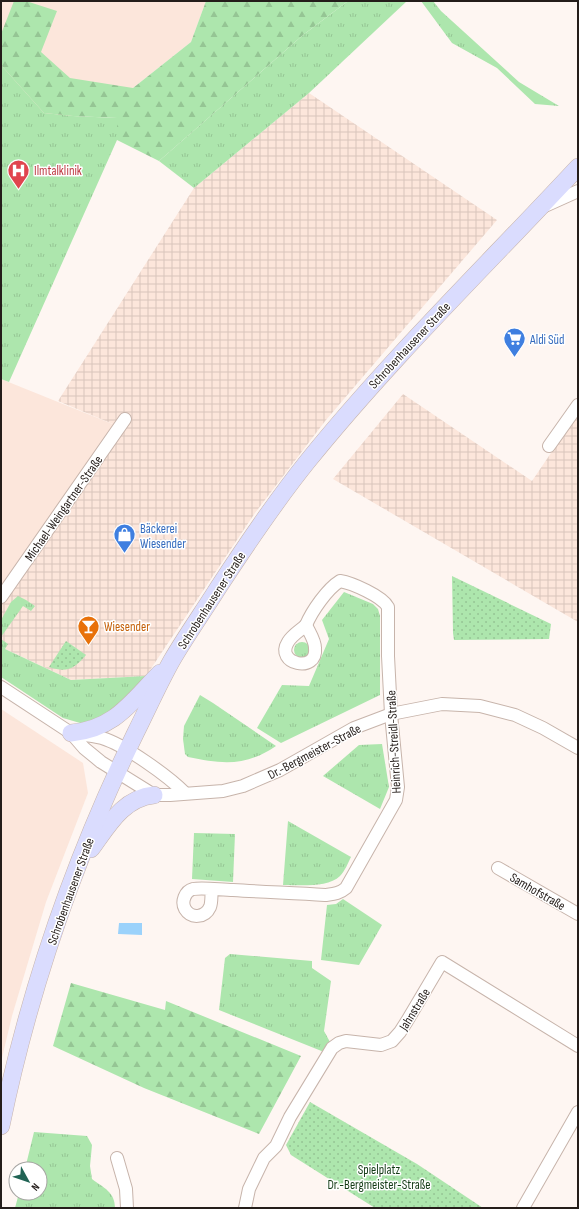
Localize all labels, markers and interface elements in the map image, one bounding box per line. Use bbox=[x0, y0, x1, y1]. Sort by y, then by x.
hospital icon: Ilmtalklinik bbox=[6, 157, 32, 190]
place label: Ilmtalklinik bbox=[34, 163, 82, 179]
street label: Schrobenhausener Straße bbox=[365, 299, 454, 392]
supermarket icon: Aldi Süd bbox=[501, 326, 527, 359]
place label: Aldi Süd bbox=[529, 332, 564, 348]
street label: Michael-Weingartner-Straße bbox=[21, 453, 106, 564]
place label: Bäckerei Wiesender bbox=[140, 521, 186, 552]
shop icon: Bäckerei Wiesender bbox=[112, 522, 138, 555]
street label: Schrobenhausener Straße bbox=[174, 549, 249, 652]
bar icon: Wiesender bbox=[76, 613, 102, 646]
place label: Wiesender bbox=[104, 619, 150, 635]
street label: Heinrich-Streidl-Straße bbox=[383, 690, 405, 794]
street label: Dr.-Bergmeister-Straße bbox=[265, 721, 364, 783]
street label: Schrobenhausener Straße bbox=[44, 836, 98, 947]
street label: Samhofstraße bbox=[507, 870, 568, 914]
street label: Jahnstraße bbox=[395, 986, 434, 1034]
north arrow bbox=[8, 1161, 48, 1201]
park label: Spielplatz Dr.-Bergmeister-Straße bbox=[327, 1162, 431, 1193]
text: N bbox=[28, 1181, 42, 1194]

